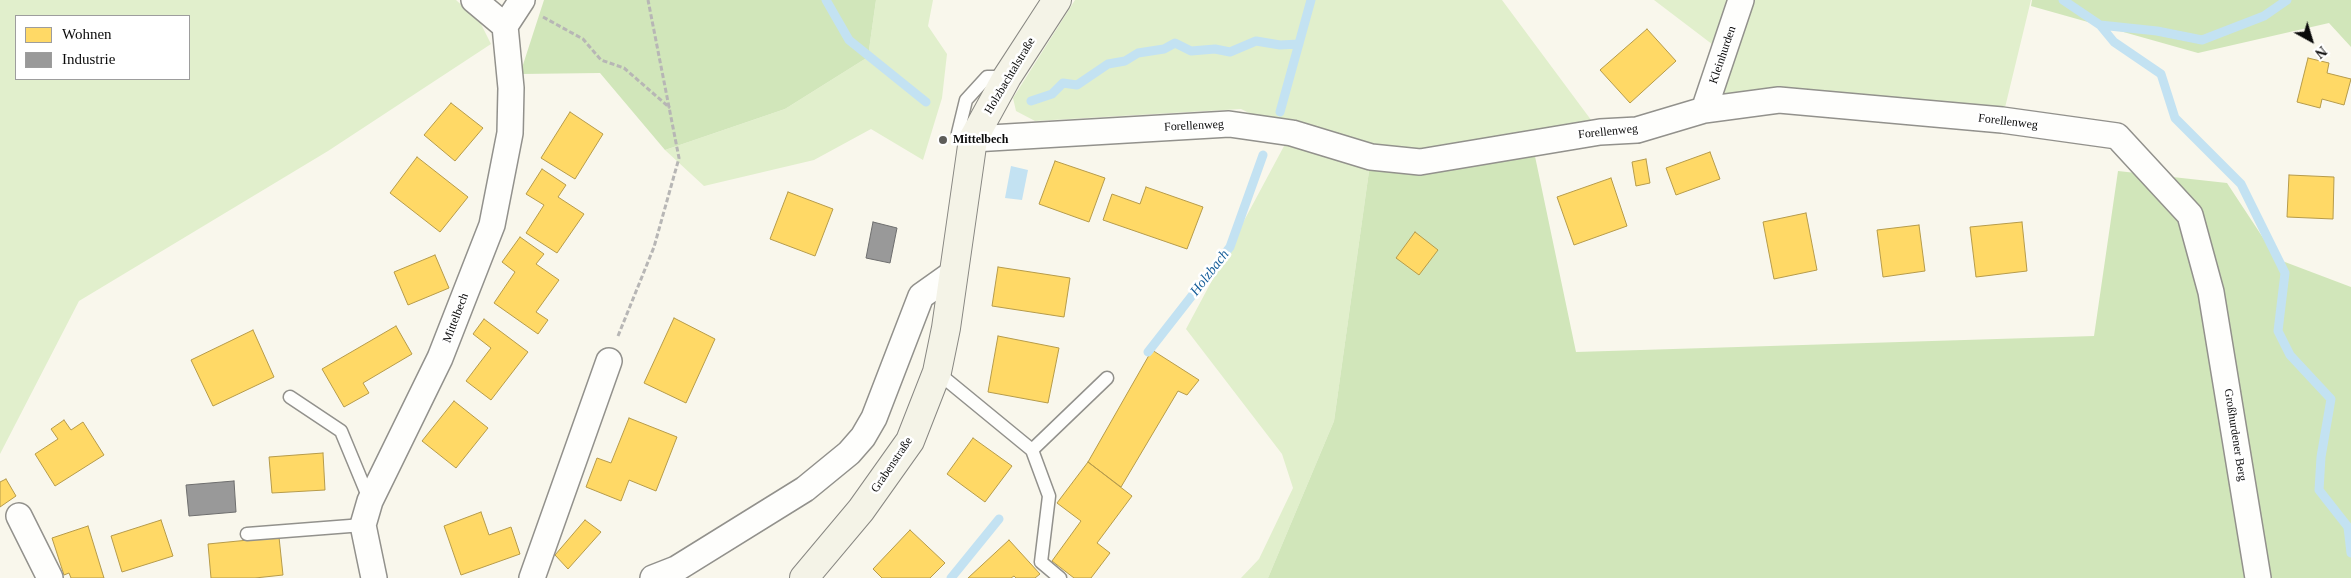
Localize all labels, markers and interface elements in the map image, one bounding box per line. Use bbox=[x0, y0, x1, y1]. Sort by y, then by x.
legend bbox=[15, 15, 190, 80]
north arrow bbox=[2286, 15, 2336, 65]
street label: Kleinhurden bbox=[1706, 24, 1740, 86]
text: Wohnen bbox=[62, 26, 112, 42]
street label: Holzbachtalstraße bbox=[982, 35, 1038, 117]
text: N bbox=[2312, 43, 2329, 61]
text: Industrie bbox=[62, 51, 115, 67]
street label: Forellenweg bbox=[1977, 111, 2039, 133]
street label: Forellenweg bbox=[1164, 117, 1224, 135]
street label: Forellenweg bbox=[1577, 122, 1639, 142]
place label: Mittelbech bbox=[953, 133, 1008, 147]
marker: Mittelbech bbox=[937, 134, 949, 146]
water label: Holzbach bbox=[1187, 247, 1233, 299]
street label: Mittelbech bbox=[440, 291, 472, 345]
street label: Großhurdener Berg bbox=[2221, 388, 2249, 482]
street label: Grabenstraße bbox=[868, 434, 916, 496]

